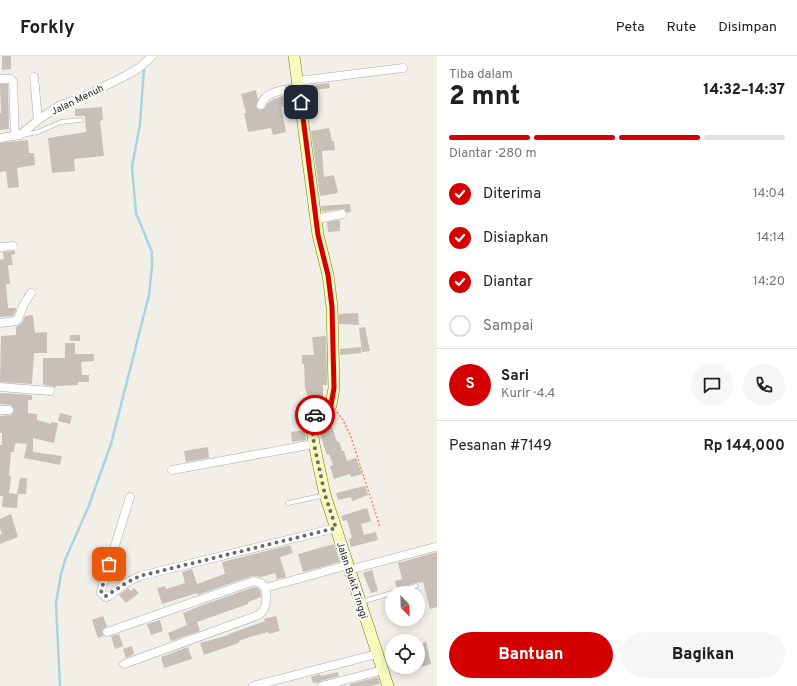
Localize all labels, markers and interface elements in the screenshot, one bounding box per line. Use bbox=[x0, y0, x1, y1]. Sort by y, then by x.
text: Forkly bbox=[20, 16, 75, 40]
text: Peta bbox=[616, 19, 645, 36]
text: Rute bbox=[667, 19, 696, 36]
text: Disimpan bbox=[718, 19, 777, 36]
text: Tiba dalam bbox=[449, 67, 513, 83]
text: 2 mnt bbox=[449, 81, 520, 114]
text: 14:32–14:37 bbox=[703, 81, 785, 100]
street label: Jalan Menuh bbox=[49, 82, 106, 119]
pin bbox=[284, 85, 318, 119]
icon: home bbox=[290, 91, 312, 113]
text: Diantar · 280 m bbox=[449, 146, 536, 162]
icon: check bbox=[449, 183, 471, 205]
text: Diterima bbox=[483, 185, 541, 204]
text: 14:04 bbox=[753, 186, 785, 202]
icon: check bbox=[449, 227, 471, 249]
text: Disiapkan bbox=[483, 229, 549, 248]
text: 14:14 bbox=[757, 230, 785, 246]
icon: check bbox=[449, 271, 471, 293]
text: Diantar bbox=[483, 273, 533, 292]
text: 14:20 bbox=[753, 274, 785, 290]
text: Sampai bbox=[483, 317, 533, 336]
button: chat bbox=[691, 364, 733, 406]
button: phone bbox=[743, 364, 785, 406]
text: Sari bbox=[501, 367, 529, 386]
text: S bbox=[465, 375, 475, 394]
text: Kurir · 4.4 bbox=[501, 386, 555, 402]
courier bbox=[295, 395, 335, 435]
icon: car bbox=[304, 404, 326, 426]
text: Pesanan #7149 bbox=[449, 437, 552, 456]
text: Rp 144,000 bbox=[704, 437, 785, 456]
street label: Jalan Bukit Tinggi bbox=[333, 540, 370, 621]
pin bbox=[92, 547, 126, 581]
icon: bag bbox=[98, 553, 120, 575]
north arrow bbox=[385, 586, 425, 626]
map controls bbox=[385, 586, 425, 674]
button: Bantuan bbox=[449, 632, 613, 678]
button: Bagikan bbox=[621, 632, 785, 678]
button: locate bbox=[385, 634, 425, 674]

